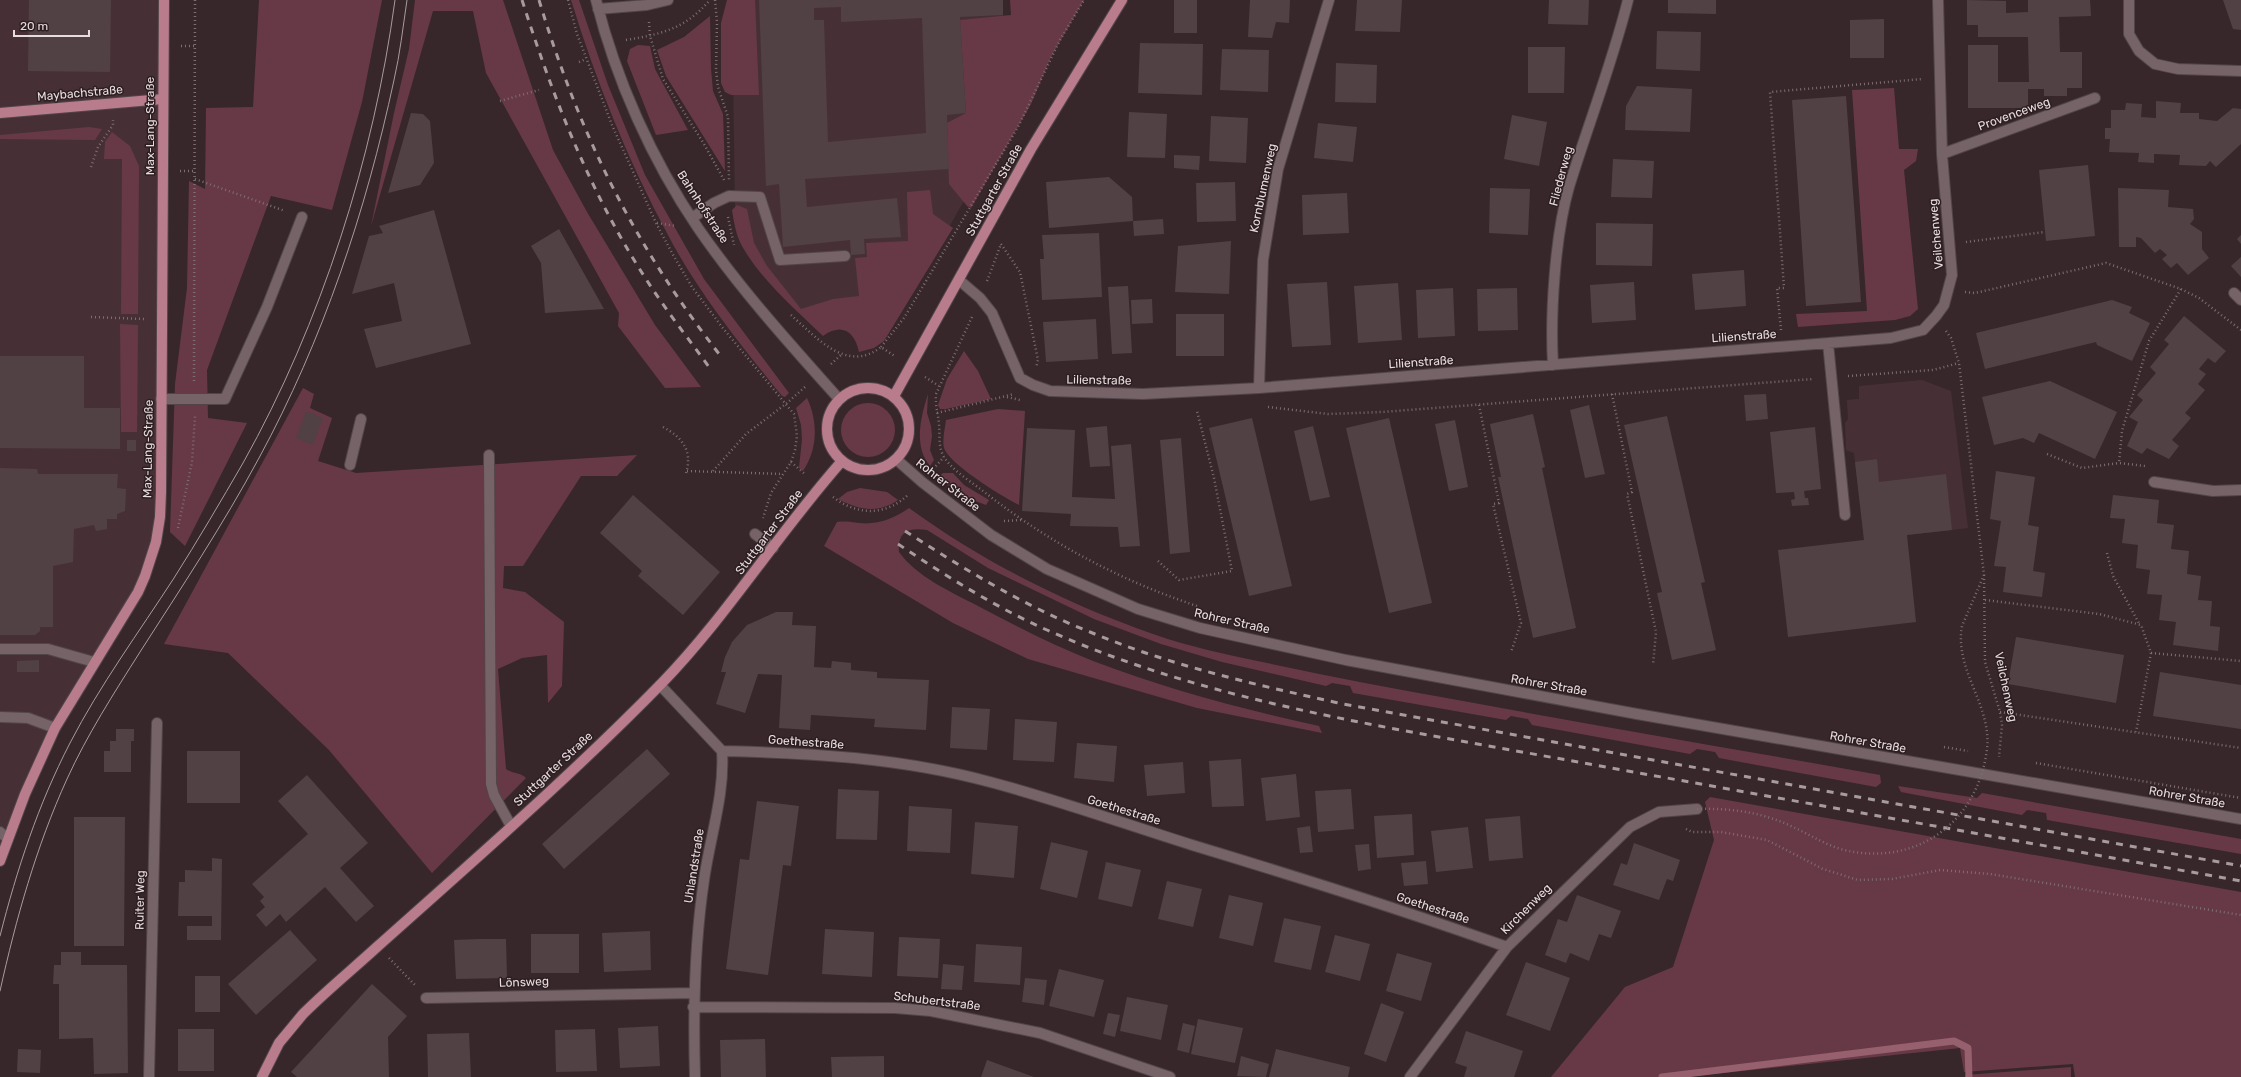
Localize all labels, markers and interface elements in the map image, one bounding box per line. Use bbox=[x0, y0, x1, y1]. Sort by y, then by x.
scale bar bbox=[14, 12, 89, 38]
text: 20 m bbox=[20, 19, 48, 33]
street label: Max-Lang-Straße bbox=[143, 77, 157, 175]
street label: Maybachstraße bbox=[37, 82, 124, 104]
street label: Provenceweg bbox=[1976, 94, 2052, 134]
street label: Stuttgarter Straße bbox=[963, 141, 1025, 238]
street label: Kornblumenweg bbox=[1247, 142, 1279, 234]
street label: Fliederweg bbox=[1546, 145, 1576, 207]
street label: Bahnhofstraße bbox=[674, 168, 732, 246]
street label: Veilchenweg bbox=[1926, 198, 1946, 270]
street label: Lilienstraße bbox=[1711, 327, 1777, 345]
street label: Lilienstraße bbox=[1388, 353, 1454, 371]
street label: Lilienstraße bbox=[1066, 372, 1132, 388]
street label: Max-Lang-Straße bbox=[140, 399, 156, 498]
street label: Rohrer Straße bbox=[913, 456, 983, 515]
street label: Stuttgarter Straße bbox=[732, 487, 806, 577]
street label: Rohrer Straße bbox=[1193, 605, 1272, 637]
street label: Veilchenweg bbox=[1992, 651, 2020, 723]
street label: Rohrer Straße bbox=[1510, 671, 1589, 699]
street label: Rohrer Straße bbox=[1829, 728, 1908, 756]
street label: Stuttgarter Straße bbox=[511, 729, 596, 809]
street label: Goethestraße bbox=[768, 732, 845, 752]
street label: Rohrer Straße bbox=[2148, 783, 2227, 811]
street label: Goethestraße bbox=[1086, 792, 1163, 828]
street label: Uhlandstraße bbox=[681, 827, 707, 904]
street label: Ruiter Weg bbox=[132, 870, 148, 930]
street label: Kirchenweg bbox=[1498, 881, 1554, 937]
street label: Goethestraße bbox=[1395, 890, 1472, 927]
street label: Lönsweg bbox=[499, 974, 549, 990]
street label: Schubertstraße bbox=[893, 989, 982, 1013]

